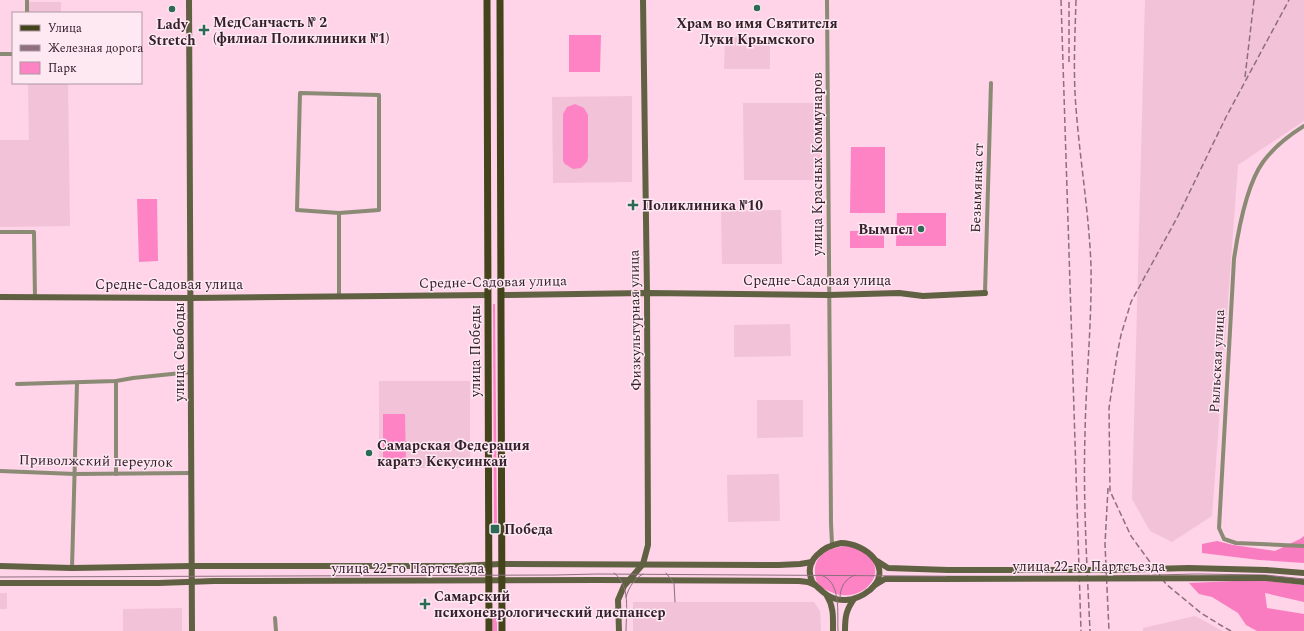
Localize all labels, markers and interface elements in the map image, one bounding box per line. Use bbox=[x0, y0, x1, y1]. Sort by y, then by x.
marker: Храм во имя Святителя Луки Крымского bbox=[752, 3, 762, 13]
marker: Lady Stretch bbox=[167, 4, 177, 14]
legend bbox=[12, 12, 142, 84]
place label: МедСанчасть № 2 (филиал Поликлиники №1) bbox=[213, 12, 390, 49]
place label: Храм во имя Святителя Луки Крымского bbox=[676, 13, 838, 50]
place label: Lady Stretch bbox=[148, 14, 196, 51]
text: Улица bbox=[48, 19, 82, 38]
marker: МедСанчасть № 2 (филиал Поликлиники №1) bbox=[198, 24, 210, 36]
text: Железная дорога bbox=[48, 39, 143, 58]
text: Парк bbox=[48, 59, 77, 78]
street label: улица Красных Коммунаров bbox=[807, 72, 828, 257]
street label: Безымянка ст bbox=[965, 143, 989, 233]
place label: Поликлиника №10 bbox=[642, 195, 763, 216]
marker: Поликлиника №10 bbox=[627, 199, 639, 211]
place label: Вымпел bbox=[858, 219, 913, 240]
marker: Вымпел bbox=[916, 224, 926, 234]
street label: Физкультурная улица bbox=[623, 249, 647, 391]
street label: Средне-Садовая улица bbox=[419, 270, 567, 294]
street label: Средне-Садовая улица bbox=[743, 270, 891, 291]
street label: Средне-Садовая улица bbox=[95, 274, 243, 295]
street label: улица Свободы bbox=[169, 302, 190, 403]
street label: улица Победы bbox=[465, 305, 486, 398]
street label: Рыльская улица bbox=[1204, 309, 1230, 413]
place label: Самарская Федерация каратэ Кекусинкай bbox=[377, 435, 530, 472]
marker: Самарская Федерация каратэ Кекусинкай bbox=[364, 448, 374, 458]
street label: Приволжский переулок bbox=[19, 449, 173, 473]
place label: Победа bbox=[504, 519, 554, 540]
marker: Победа bbox=[489, 523, 501, 535]
street label: улица 22-го Партсъезда bbox=[1012, 556, 1166, 577]
street label: улица 22-го Партсъезда bbox=[331, 558, 485, 579]
place label: Самарский психоневрологический диспансер bbox=[434, 586, 666, 623]
marker: Самарский психоневрологический диспансер bbox=[419, 598, 431, 610]

